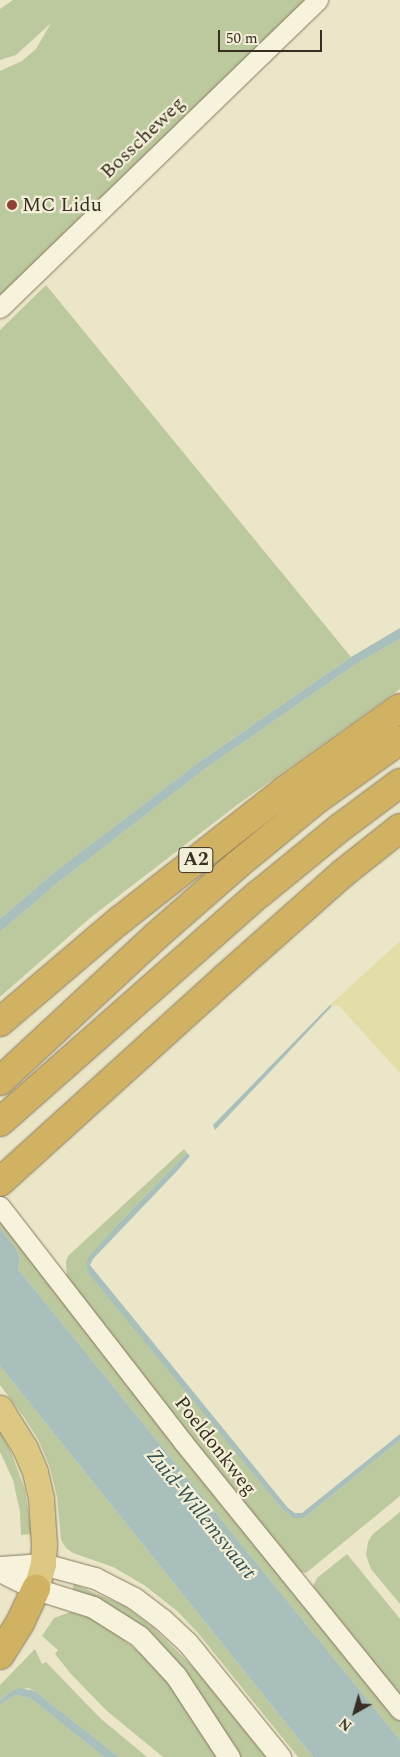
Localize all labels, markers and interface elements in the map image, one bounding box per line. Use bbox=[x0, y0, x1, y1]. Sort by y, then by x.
scale bar bbox=[220, 20, 324, 52]
text: 50 m bbox=[226, 27, 258, 50]
street label: Bosscheweg bbox=[96, 92, 190, 184]
place label: MC Lidu bbox=[22, 193, 102, 217]
marker: MC Lidu bbox=[6, 199, 18, 211]
road number: A2 bbox=[177, 844, 215, 876]
street label: Poeldonkweg bbox=[169, 1392, 261, 1500]
water label: Zuid-Willemsvaart bbox=[141, 1444, 261, 1584]
north arrow bbox=[330, 1687, 380, 1737]
text: N bbox=[334, 1712, 356, 1736]

